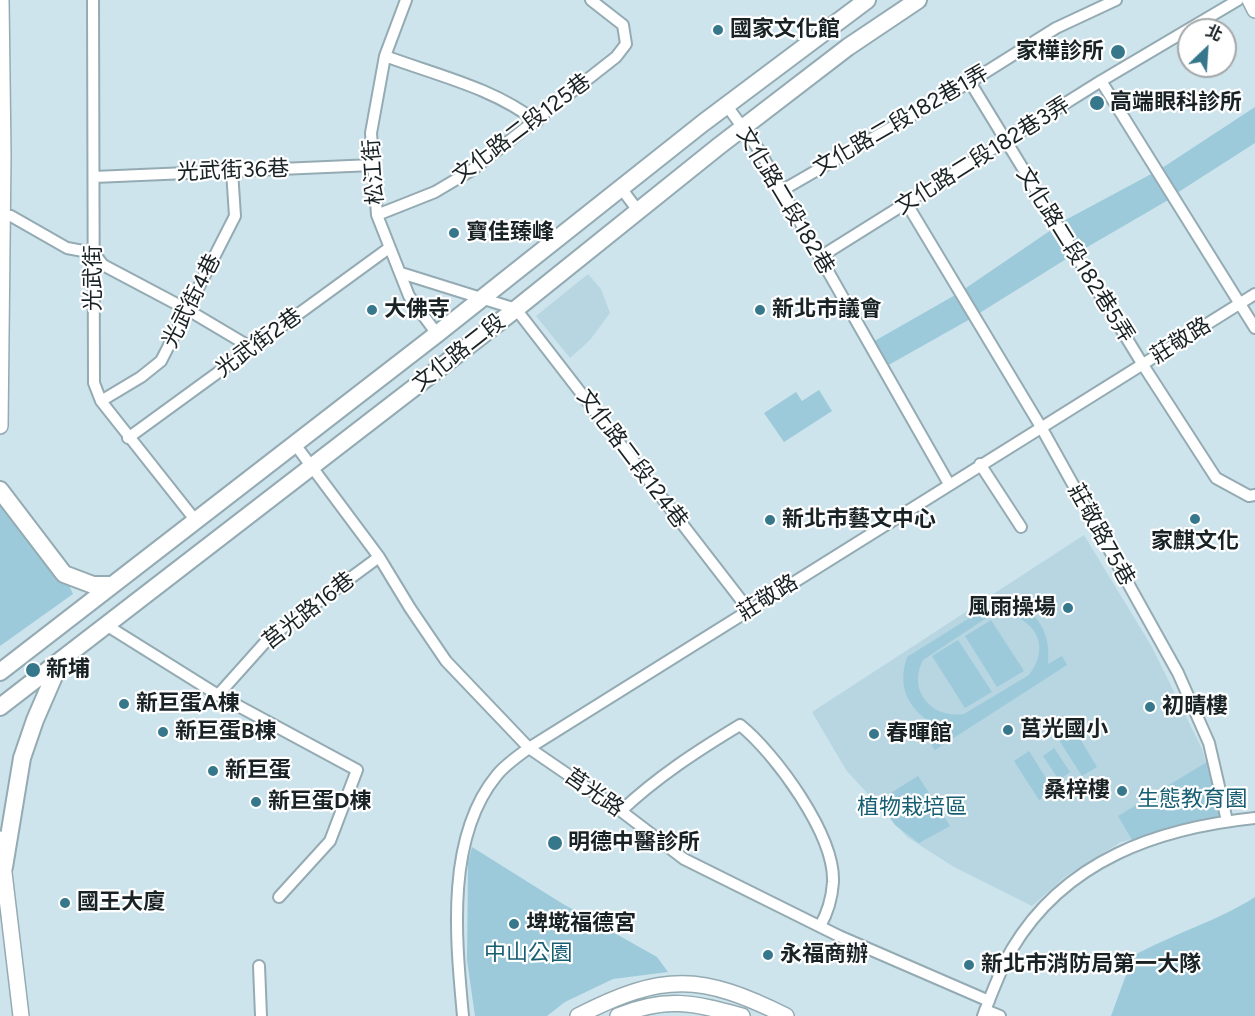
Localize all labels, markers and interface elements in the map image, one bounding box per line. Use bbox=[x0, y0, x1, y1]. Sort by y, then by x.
place label: 國家文化館 bbox=[730, 17, 840, 43]
north arrow bbox=[1177, 18, 1237, 78]
text: 北 bbox=[1203, 21, 1225, 45]
marker: 國家文化館 bbox=[711, 23, 725, 37]
place label: 家樺診所 bbox=[1016, 39, 1104, 65]
marker: 家樺診所 bbox=[1109, 43, 1127, 61]
street label: 文化路二段182巷1弄 bbox=[809, 60, 993, 182]
street label: 文化路二段125巷 bbox=[448, 68, 596, 190]
place label: 高端眼科診所 bbox=[1110, 90, 1242, 116]
street label: 文化路二段182巷3弄 bbox=[891, 92, 1075, 220]
marker: 高端眼科診所 bbox=[1088, 94, 1106, 112]
street label: 文化路二段182巷 bbox=[731, 123, 839, 279]
street label: 松江街 bbox=[359, 138, 389, 206]
street label: 光武街36巷 bbox=[176, 156, 290, 186]
street label: 文化路二段182巷5弄 bbox=[1010, 163, 1140, 347]
place label: 寶佳臻峰 bbox=[466, 220, 554, 246]
marker: 寶佳臻峰 bbox=[447, 226, 461, 240]
street label: 光武街 bbox=[81, 245, 107, 311]
street label: 光武街4巷 bbox=[157, 250, 227, 352]
place label: 大佛寺 bbox=[384, 297, 450, 323]
place label: 新北市議會 bbox=[772, 297, 882, 323]
street label: 光武街2巷 bbox=[211, 303, 307, 383]
marker: 大佛寺 bbox=[365, 303, 379, 317]
marker: 新北市議會 bbox=[753, 303, 767, 317]
street label: 文化路二段 bbox=[408, 309, 510, 397]
street label: 莊敬路 bbox=[1146, 312, 1216, 370]
street label: 文化路二段124巷 bbox=[571, 384, 693, 534]
street label: 莊敬路75巷 bbox=[1062, 479, 1140, 591]
place label: 新北市藝文中心 bbox=[782, 507, 936, 533]
marker: 家麒文化 bbox=[1188, 512, 1202, 526]
marker: 新北市藝文中心 bbox=[763, 513, 777, 527]
place label: 家麒文化 bbox=[1151, 529, 1239, 555]
street label: 莒光路16巷 bbox=[258, 567, 360, 655]
street label: 莊敬路 bbox=[733, 569, 803, 627]
place label: 風雨操場 bbox=[968, 595, 1056, 621]
marker: 風雨操場 bbox=[1061, 601, 1075, 615]
place label: 新埔 bbox=[46, 657, 90, 683]
marker: 新埔 bbox=[24, 661, 42, 679]
place label: 新巨蛋A棟 bbox=[136, 691, 240, 717]
place label: 初晴樓 bbox=[1162, 694, 1228, 720]
marker: 新巨蛋A棟 bbox=[117, 697, 131, 711]
marker: 初晴樓 bbox=[1143, 700, 1157, 714]
place label: 莒光國小 bbox=[1020, 717, 1108, 743]
place label: 新巨蛋B棟 bbox=[175, 719, 276, 745]
place label: 春暉館 bbox=[886, 721, 952, 747]
marker: 莒光國小 bbox=[1001, 723, 1015, 737]
marker: 新巨蛋B棟 bbox=[156, 725, 170, 739]
marker: 春暉館 bbox=[867, 727, 881, 741]
place label: 新巨蛋 bbox=[225, 758, 291, 784]
street label: 莒光路 bbox=[559, 763, 629, 823]
marker: 新巨蛋 bbox=[206, 764, 220, 778]
place label: 桑梓樓 bbox=[1044, 778, 1110, 804]
marker: 桑梓樓 bbox=[1115, 784, 1129, 798]
park label: 生態教育園 bbox=[1137, 787, 1247, 813]
place label: 新巨蛋D棟 bbox=[268, 789, 371, 815]
marker: 新巨蛋D棟 bbox=[249, 795, 263, 809]
park label: 植物栽培區 bbox=[857, 795, 967, 821]
place label: 明德中醫診所 bbox=[568, 830, 700, 856]
marker: 明德中醫診所 bbox=[546, 834, 564, 852]
place label: 國王大廈 bbox=[77, 890, 165, 916]
marker: 國王大廈 bbox=[58, 896, 72, 910]
place label: 埤墘福德宮 bbox=[526, 911, 636, 937]
marker: 埤墘福德宮 bbox=[507, 917, 521, 931]
park label: 中山公園 bbox=[484, 941, 572, 967]
place label: 永福商辦 bbox=[780, 942, 868, 968]
marker: 永福商辦 bbox=[761, 948, 775, 962]
place label: 新北市消防局第一大隊 bbox=[981, 952, 1201, 978]
marker: 新北市消防局第一大隊 bbox=[962, 958, 976, 972]

